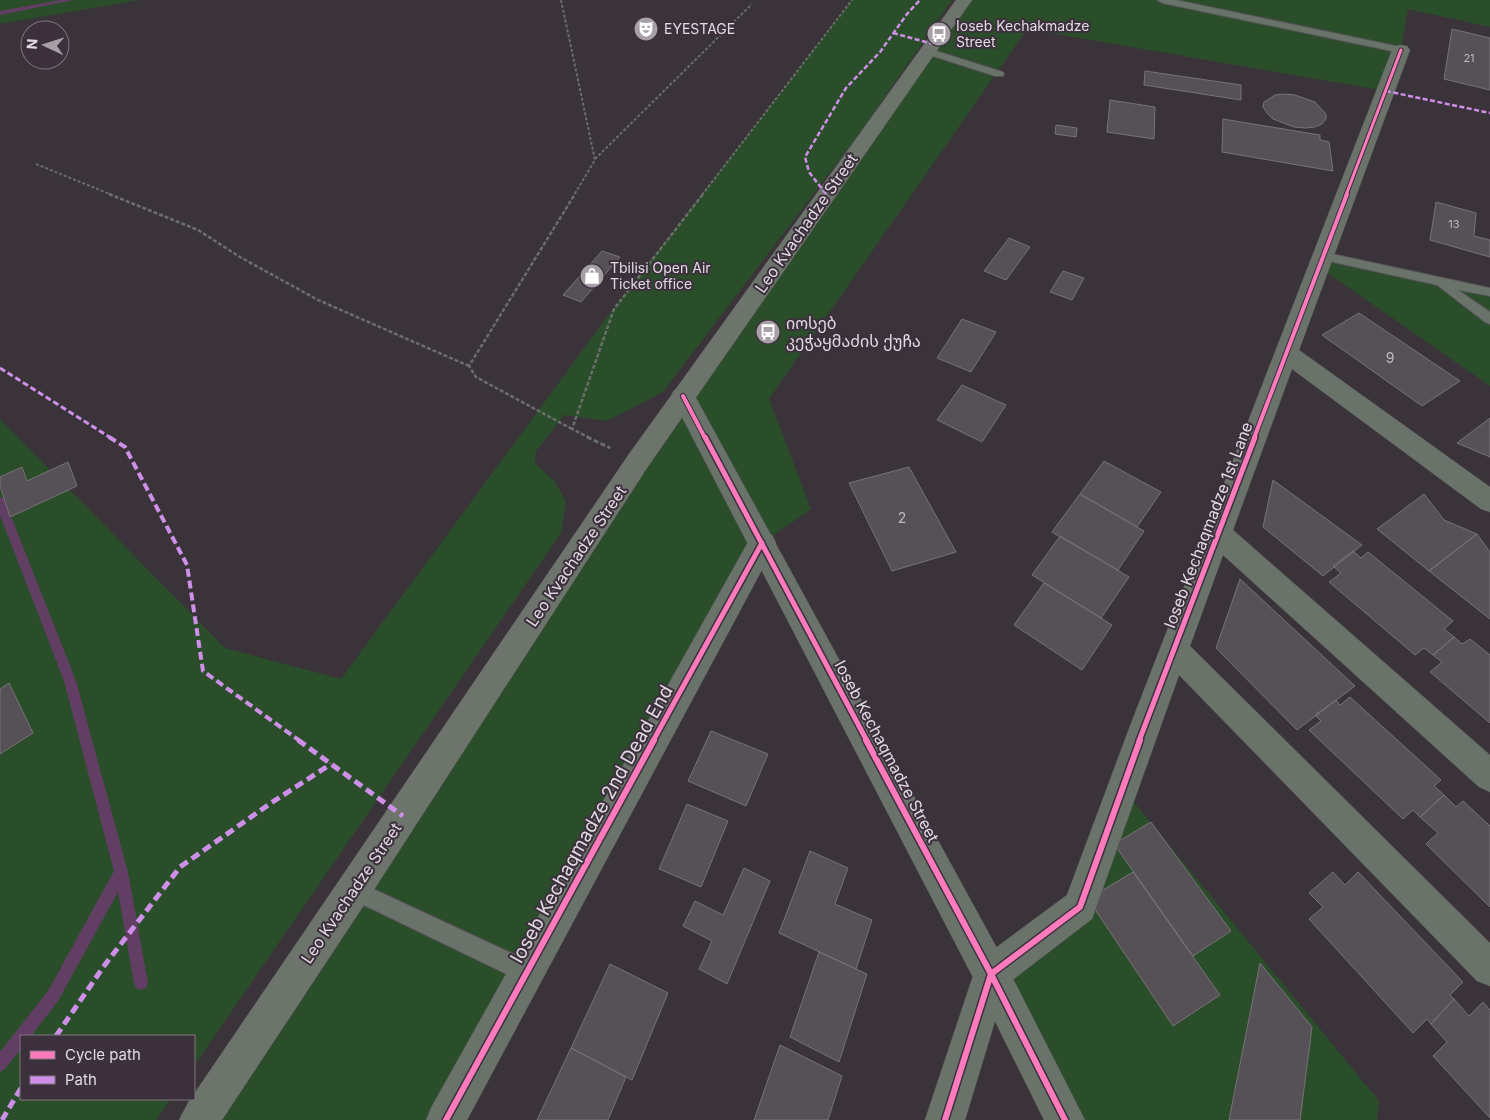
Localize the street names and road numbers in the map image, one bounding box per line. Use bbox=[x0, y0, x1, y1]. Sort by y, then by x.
street label: Leo Kvachadze Street bbox=[750, 149, 862, 297]
street label: Ioseb Kechaqmadze 1st Lane bbox=[1159, 419, 1257, 631]
street label: Leo Kvachadze Street bbox=[521, 482, 631, 630]
street label: Ioseb Kechaqmadze Street bbox=[830, 657, 944, 845]
street label: Ioseb Kechaqmadze 2nd Dead End bbox=[505, 681, 678, 967]
street label: Leo Kvachadze Street bbox=[296, 819, 406, 967]

